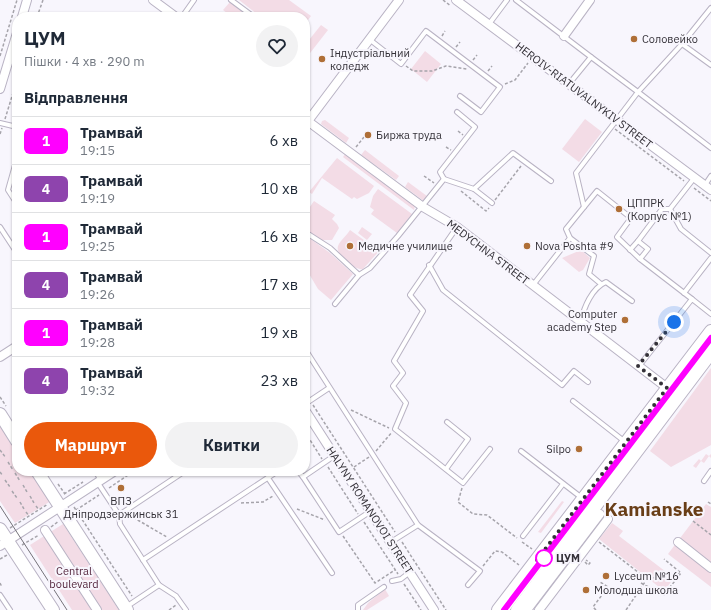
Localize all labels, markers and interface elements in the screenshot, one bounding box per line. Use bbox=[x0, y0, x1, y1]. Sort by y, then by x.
button: heart bbox=[256, 25, 298, 67]
text: ЦУМ bbox=[24, 26, 66, 50]
place label: Соловейко bbox=[642, 32, 698, 46]
marker: Соловейко bbox=[629, 34, 639, 44]
street label: HEROIV-RIATUVALNYKIV STREET bbox=[513, 39, 656, 152]
place label: Індустріальний коледж bbox=[330, 46, 410, 73]
text: Пішки · 4 хв · 290 m bbox=[24, 53, 145, 70]
marker: Індустріальний коледж bbox=[317, 54, 327, 64]
text: Відправлення bbox=[24, 88, 128, 107]
text: Трамвай bbox=[80, 123, 143, 142]
place label: Биржа труда bbox=[376, 128, 442, 142]
marker: Биржа труда bbox=[363, 130, 373, 140]
text: 6 хв bbox=[269, 131, 298, 150]
text: 1 bbox=[42, 132, 50, 150]
text: 19:15 bbox=[80, 142, 115, 159]
text: Трамвай bbox=[80, 171, 143, 190]
text: 10 хв bbox=[260, 179, 298, 198]
text: 4 bbox=[42, 180, 50, 198]
text: 19:19 bbox=[80, 190, 115, 207]
place label: ЦППРК (Корпус №1) bbox=[627, 196, 692, 223]
marker: ЦППРК (Корпус №1) bbox=[614, 204, 624, 214]
street label: MEDYCHNA STREET bbox=[444, 217, 532, 288]
text: Трамвай bbox=[80, 219, 143, 238]
text: 16 хв bbox=[260, 227, 298, 246]
text: 1 bbox=[42, 228, 50, 246]
text: 19:25 bbox=[80, 238, 115, 255]
place label: Медичне училище bbox=[358, 239, 453, 253]
place label: Nova Poshta #9 bbox=[535, 239, 614, 253]
marker: Медичне училище bbox=[345, 241, 355, 251]
marker: Nova Poshta #9 bbox=[522, 241, 532, 251]
text: Трамвай bbox=[80, 267, 143, 286]
text: 17 хв bbox=[260, 275, 298, 294]
text: 4 bbox=[42, 276, 50, 294]
text: 19:26 bbox=[80, 286, 115, 303]
place label: Computer academy Step bbox=[547, 307, 617, 334]
your location bbox=[664, 312, 684, 332]
text: Трамвай bbox=[80, 315, 143, 334]
marker: Computer academy Step bbox=[620, 315, 630, 325]
text: 19 хв bbox=[260, 323, 298, 342]
text: 1 bbox=[42, 324, 50, 342]
text: 19:28 bbox=[80, 334, 115, 351]
text: Трамвай bbox=[80, 363, 143, 382]
text: 23 хв bbox=[260, 371, 298, 390]
text: 4 bbox=[42, 372, 50, 390]
text: 19:32 bbox=[80, 382, 115, 399]
button: Маршрут bbox=[24, 422, 157, 468]
button: Квитки bbox=[165, 422, 298, 468]
place label: Silpo bbox=[546, 442, 571, 456]
street label: HALYNY ROMANOVOI STREET bbox=[324, 444, 417, 577]
marker: Silpo bbox=[574, 444, 584, 454]
marker: ВПЗ Дніпродзержинськ 31 bbox=[116, 483, 126, 493]
place label: ВПЗ Дніпродзержинськ 31 bbox=[64, 494, 179, 521]
district label: Kamianske bbox=[604, 497, 704, 521]
marker: ЦУМ bbox=[535, 549, 553, 567]
place label: ЦУМ bbox=[556, 551, 580, 565]
park label: Central boulevard bbox=[49, 564, 99, 591]
place label: Lyceum №16 bbox=[614, 569, 679, 583]
marker: Lyceum №16 bbox=[601, 571, 611, 581]
place label: Молодша школа bbox=[594, 583, 678, 597]
marker: Молодша школа bbox=[581, 585, 591, 595]

